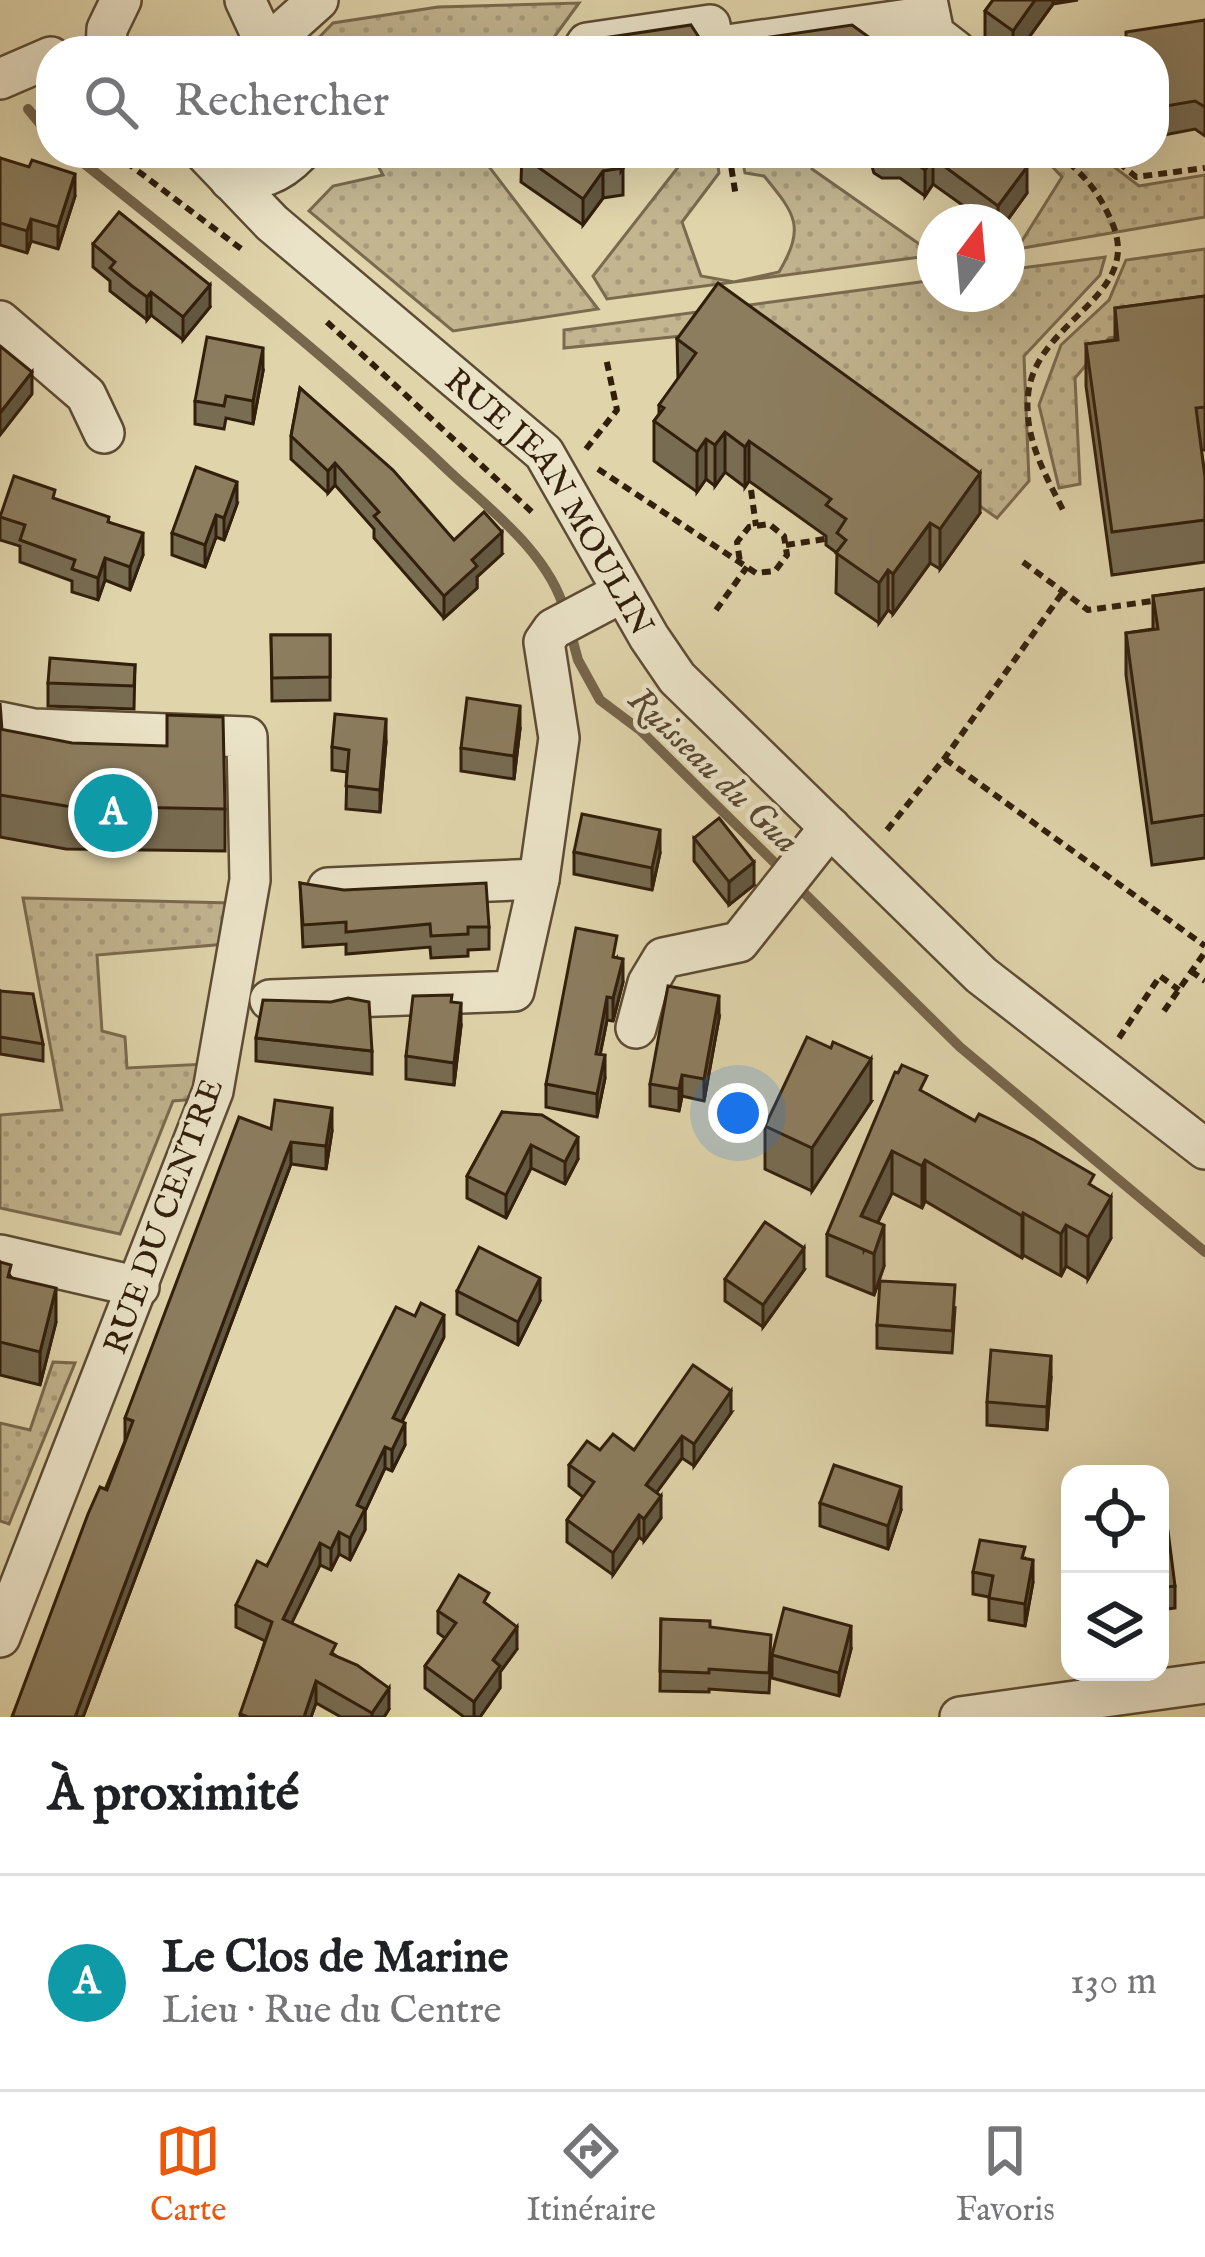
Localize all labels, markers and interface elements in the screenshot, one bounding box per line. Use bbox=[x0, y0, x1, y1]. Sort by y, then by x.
search box bbox=[36, 36, 1169, 168]
icon: search bbox=[78, 69, 144, 135]
text: Rechercher bbox=[174, 74, 389, 131]
north arrow bbox=[917, 204, 1025, 312]
street label: RUE JEAN MOULIN bbox=[435, 360, 662, 644]
water label: Ruisseau du Gua bbox=[617, 678, 808, 865]
pin: A bbox=[74, 768, 152, 858]
street label: RUE DU CENTRE bbox=[96, 1074, 234, 1360]
your location bbox=[708, 1083, 768, 1143]
map controls bbox=[1061, 1465, 1169, 1681]
button: locate bbox=[1061, 1465, 1169, 1573]
button: layers bbox=[1061, 1573, 1169, 1681]
text: À proximité bbox=[48, 1763, 299, 1828]
text: Le Clos de Marine bbox=[162, 1930, 508, 1987]
text: A bbox=[74, 1958, 100, 2007]
text: 130 m bbox=[1070, 1958, 1157, 2007]
text: Lieu · Rue du Centre bbox=[162, 1987, 501, 2036]
tab: Carte bbox=[150, 2118, 227, 2232]
tab: Itinéraire bbox=[527, 2118, 656, 2232]
tab: Favoris bbox=[956, 2118, 1055, 2232]

